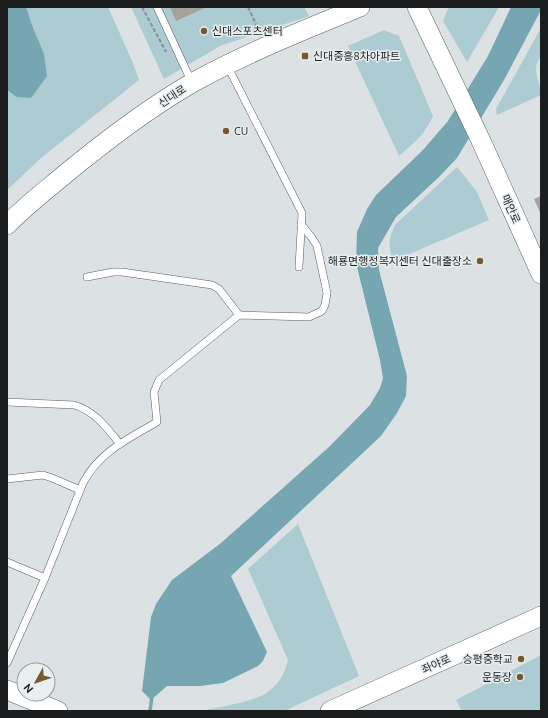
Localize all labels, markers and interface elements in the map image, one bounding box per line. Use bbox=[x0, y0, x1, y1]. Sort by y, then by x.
place label: 신대스포츠센터 bbox=[212, 25, 283, 37]
marker: 신대스포츠센터 bbox=[199, 26, 209, 36]
place label: 신대중흥8차아파트 bbox=[313, 50, 400, 62]
marker: 신대중흥8차아파트 bbox=[300, 51, 310, 61]
street label: 신대로 bbox=[156, 83, 188, 109]
place label: CU bbox=[234, 125, 248, 137]
marker: CU bbox=[221, 126, 231, 136]
street label: 매안로 bbox=[499, 193, 523, 225]
place label: 해룡면행정복지센터 신대출장소 bbox=[328, 255, 472, 267]
marker: 해룡면행정복지센터 신대출장소 bbox=[475, 256, 485, 266]
street label: 좌야로 bbox=[420, 652, 452, 676]
place label: 승평중학교 bbox=[462, 653, 513, 665]
marker: 승평중학교 bbox=[516, 654, 526, 664]
north arrow bbox=[16, 662, 56, 702]
place label: 운동장 bbox=[482, 671, 512, 683]
marker: 운동장 bbox=[515, 672, 525, 682]
text: N bbox=[21, 681, 36, 695]

